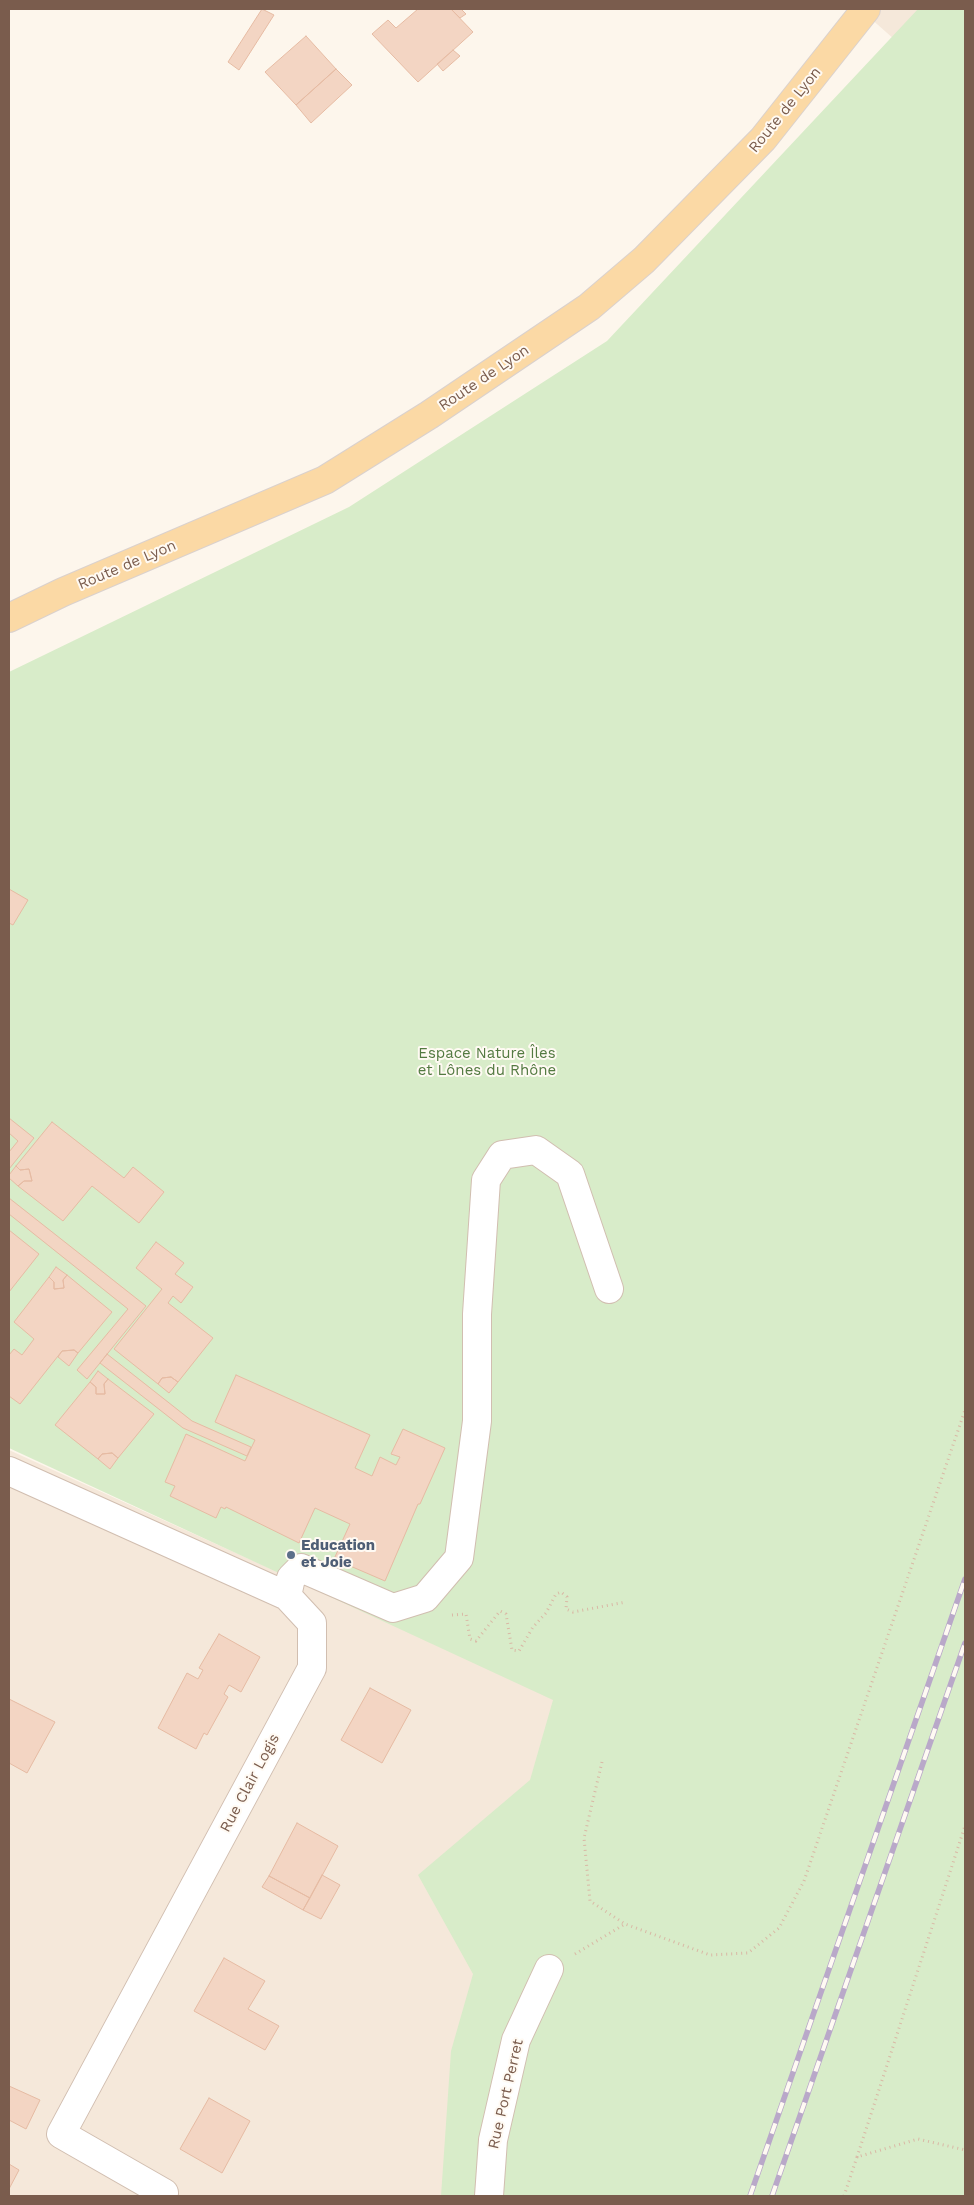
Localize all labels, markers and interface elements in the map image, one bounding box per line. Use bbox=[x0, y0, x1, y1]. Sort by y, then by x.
street label: Route de Lyon bbox=[745, 64, 825, 156]
street label: Route de Lyon bbox=[436, 341, 532, 415]
street label: Route de Lyon bbox=[75, 536, 179, 594]
park label: Espace Nature Îles et Lônes du Rhône bbox=[418, 1045, 556, 1080]
place label: Education et Joie bbox=[301, 1537, 375, 1572]
marker: Education et Joie bbox=[285, 1549, 297, 1561]
street label: Rue Clair Logis bbox=[216, 1731, 284, 1835]
street label: Rue Port Perret bbox=[485, 2037, 527, 2151]

